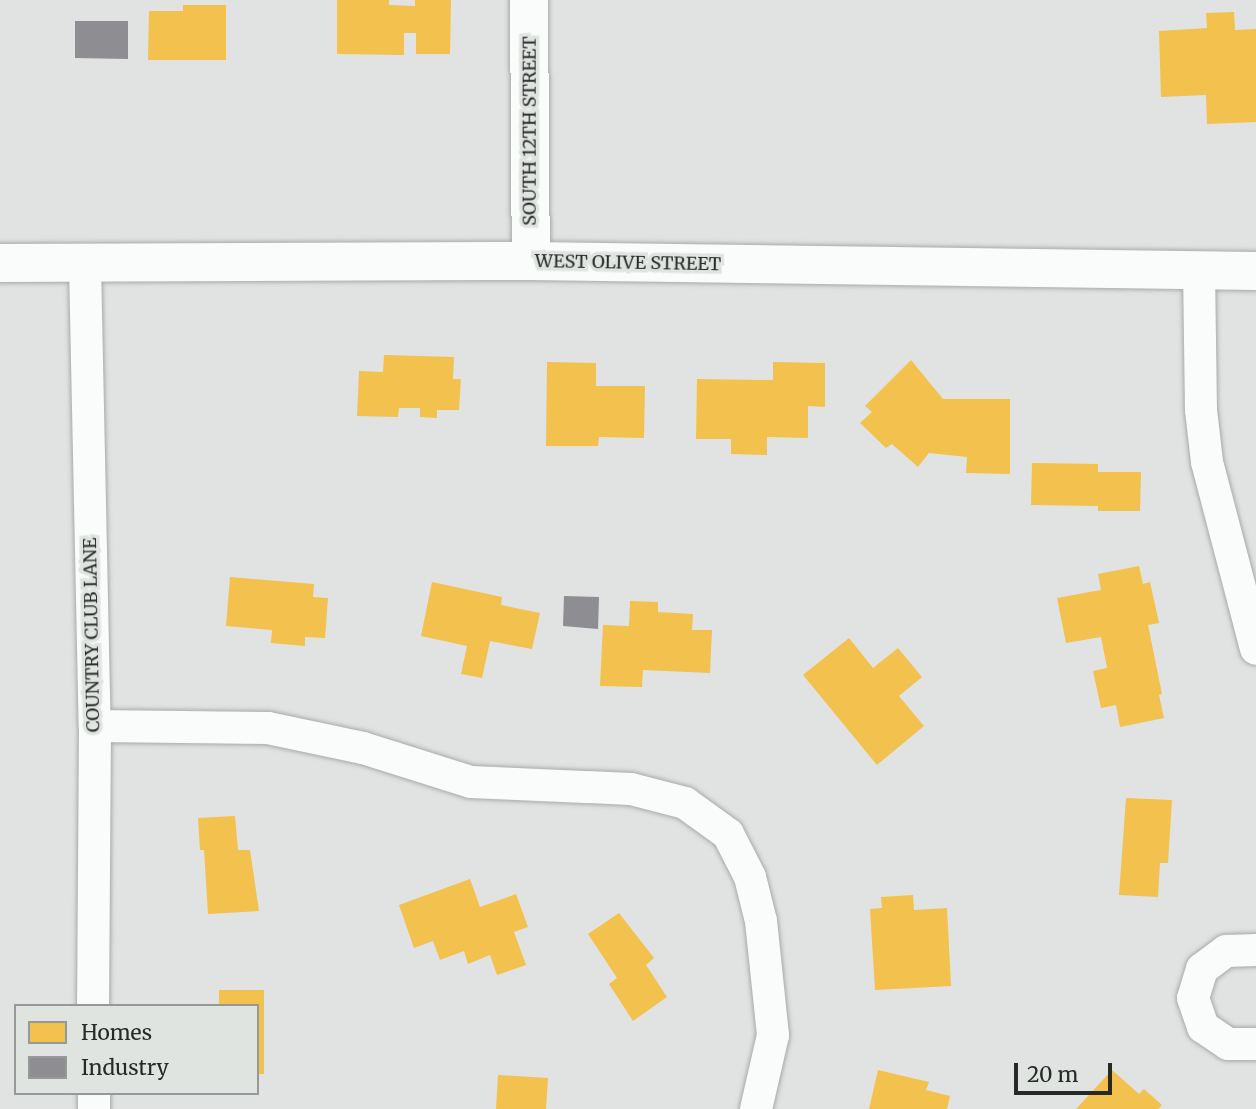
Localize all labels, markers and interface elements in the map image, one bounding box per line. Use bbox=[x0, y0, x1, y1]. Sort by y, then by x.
street label: SOUTH 12TH STREET bbox=[519, 36, 541, 226]
street label: WEST OLIVE STREET bbox=[535, 251, 721, 275]
street label: COUNTRY CLUB LANE bbox=[80, 537, 104, 733]
legend bbox=[14, 1004, 259, 1095]
text: Homes bbox=[81, 1019, 152, 1046]
scale bar bbox=[1018, 1050, 1116, 1094]
text: Industry bbox=[81, 1054, 169, 1081]
text: 20 m bbox=[1027, 1061, 1078, 1088]

